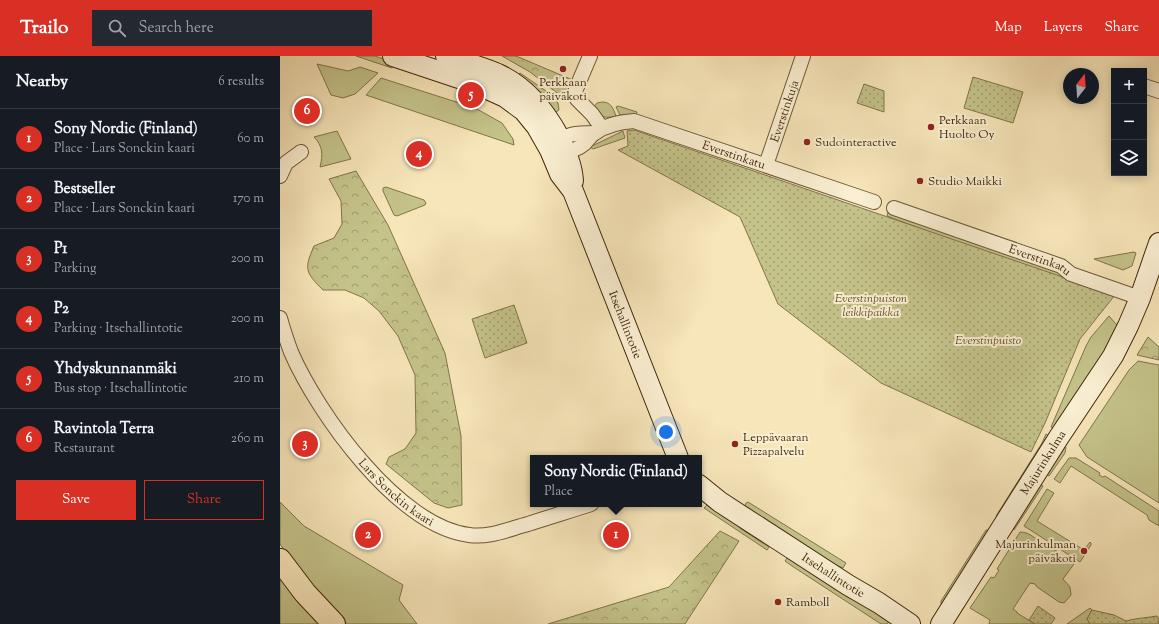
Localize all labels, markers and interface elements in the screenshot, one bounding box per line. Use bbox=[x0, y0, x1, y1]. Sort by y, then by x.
search box bbox=[92, 10, 372, 46]
text: Trailo bbox=[20, 15, 68, 42]
icon: search bbox=[106, 17, 128, 39]
text: Search here bbox=[138, 18, 214, 39]
text: Map bbox=[995, 18, 1022, 38]
text: Layers bbox=[1044, 18, 1082, 38]
text: Share bbox=[1104, 18, 1139, 38]
marker: Perkkaan päiväkoti bbox=[558, 64, 568, 74]
north arrow bbox=[1063, 68, 1099, 104]
map controls bbox=[1111, 68, 1147, 176]
button: + bbox=[1111, 68, 1147, 104]
text: Nearby bbox=[16, 70, 68, 94]
text: 6 results bbox=[218, 73, 264, 91]
place label: Perkkaan päiväkoti bbox=[539, 74, 587, 106]
street label: Everstinkuja bbox=[766, 77, 804, 145]
pin: 5 bbox=[458, 80, 484, 110]
pin: 6 bbox=[294, 96, 320, 126]
button: − bbox=[1111, 104, 1147, 140]
place label: Perkkaan Huolto Oy bbox=[939, 112, 995, 144]
text: Sony Nordic (Finland) bbox=[54, 119, 198, 140]
marker: Perkkaan Huolto Oy bbox=[926, 122, 936, 132]
text: 1 bbox=[27, 130, 31, 148]
text: 60 m bbox=[237, 130, 264, 148]
place label: Sudointeractive bbox=[815, 134, 897, 152]
street label: Everstinkatu bbox=[700, 137, 768, 175]
marker: Sudointeractive bbox=[802, 137, 812, 147]
pin: 4 bbox=[406, 139, 432, 169]
text: Place · Lars Sonckin kaari bbox=[54, 140, 195, 158]
button: layers bbox=[1111, 140, 1147, 176]
place label: Studio Maikki bbox=[928, 173, 1002, 191]
marker: Studio Maikki bbox=[915, 176, 925, 186]
text: Bestseller bbox=[54, 179, 115, 200]
text: 2 bbox=[26, 190, 32, 208]
text: 170 m bbox=[233, 190, 264, 208]
text: Place · Lars Sonckin kaari bbox=[54, 200, 195, 218]
text: P1 bbox=[54, 239, 67, 260]
street label: Everstinkatu bbox=[1006, 241, 1075, 281]
text: 3 bbox=[26, 250, 32, 268]
text: 200 m bbox=[231, 250, 264, 268]
text: Parking bbox=[54, 260, 96, 278]
street label: Itsehallintotie bbox=[603, 288, 646, 362]
park label: Everstinpuiston leikkipaikka bbox=[835, 290, 908, 322]
text: P2 bbox=[54, 299, 69, 320]
text: 4 bbox=[26, 310, 32, 328]
text: 200 m bbox=[231, 310, 264, 328]
text: Parking · Itsehallintotie bbox=[54, 320, 183, 338]
park label: Everstinpuisto bbox=[955, 332, 1021, 350]
text: Yhdyskunnanmäki bbox=[54, 359, 177, 380]
text: 5 bbox=[27, 370, 31, 388]
text: 210 m bbox=[233, 370, 264, 388]
text: Bus stop · Itsehallintotie bbox=[54, 380, 188, 398]
text: Ravintola Terra bbox=[54, 419, 154, 440]
your location bbox=[656, 422, 676, 442]
street label: Majurinkulma bbox=[1016, 427, 1071, 499]
pin: 3 bbox=[292, 429, 318, 459]
place label: Leppävaaran Pizzapalvelu bbox=[743, 429, 809, 461]
text: 6 bbox=[26, 430, 32, 448]
text: 260 m bbox=[231, 430, 264, 448]
marker: Leppävaaran Pizzapalvelu bbox=[730, 439, 740, 449]
text: Restaurant bbox=[54, 440, 115, 458]
street label: Lars Sonckin kaari bbox=[353, 455, 437, 532]
popup bbox=[530, 455, 702, 507]
text: Sony Nordic (Finland) bbox=[544, 462, 688, 483]
button: Save bbox=[16, 480, 136, 520]
button: Share bbox=[144, 480, 264, 520]
text: Place bbox=[544, 483, 573, 501]
pin: 2 bbox=[355, 520, 381, 550]
pin: 1 bbox=[603, 520, 629, 550]
place label: Majurinkulman päiväkoti bbox=[995, 536, 1077, 568]
marker: Majurinkulman päiväkoti bbox=[1079, 546, 1089, 556]
street label: Itsehallintotie bbox=[798, 549, 868, 603]
place label: Ramboll bbox=[786, 594, 830, 612]
marker: Ramboll bbox=[773, 597, 783, 607]

